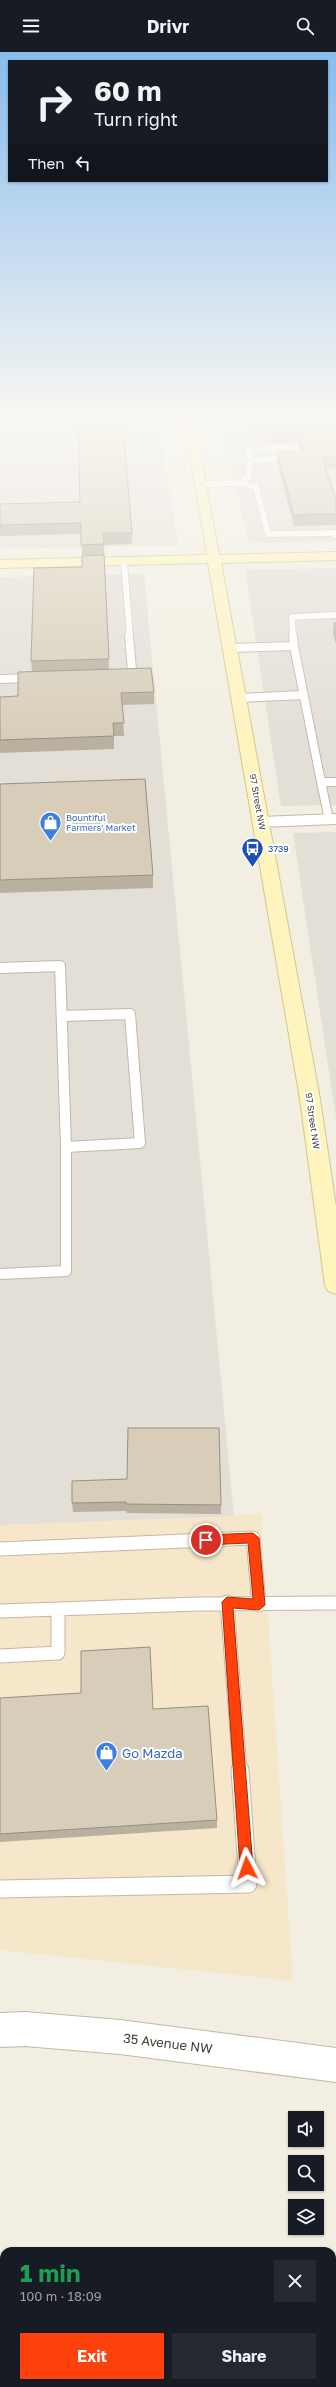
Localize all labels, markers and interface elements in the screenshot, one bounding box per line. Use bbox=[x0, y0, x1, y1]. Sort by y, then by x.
icon: menu bbox=[20, 15, 42, 37]
text: Drivr bbox=[147, 15, 189, 37]
icon: search bbox=[294, 15, 316, 37]
text: 60 m bbox=[94, 74, 161, 107]
icon: right bbox=[28, 76, 80, 128]
text: Turn right bbox=[94, 108, 178, 130]
icon: left bbox=[72, 152, 94, 174]
text: Then bbox=[28, 154, 64, 172]
street label: 97 Street NW bbox=[248, 773, 268, 831]
shop icon: Bountiful Farmers' Market bbox=[38, 809, 64, 842]
place label: Bountiful Farmers' Market bbox=[66, 812, 136, 833]
bus stop icon: 3739 bbox=[239, 835, 265, 868]
place label: 3739 bbox=[268, 843, 289, 854]
street label: 97 Street NW bbox=[304, 1092, 322, 1150]
pin bbox=[189, 1523, 223, 1557]
icon: arrive bbox=[195, 1529, 217, 1551]
shop icon: Go Mazda bbox=[93, 1740, 119, 1773]
place label: Go Mazda bbox=[122, 1745, 183, 1761]
position arrow bbox=[226, 1847, 268, 1889]
street label: 35 Avenue NW bbox=[122, 2030, 214, 2056]
map controls bbox=[288, 2111, 324, 2235]
button: sound bbox=[288, 2111, 324, 2147]
button: search bbox=[288, 2155, 324, 2191]
button: layers bbox=[288, 2199, 324, 2235]
text: 1 min bbox=[20, 2258, 80, 2287]
button: close bbox=[274, 2260, 316, 2302]
text: 100 m · 18:09 bbox=[20, 2288, 102, 2304]
button: Exit bbox=[20, 2333, 164, 2379]
button: Share bbox=[172, 2333, 316, 2379]

